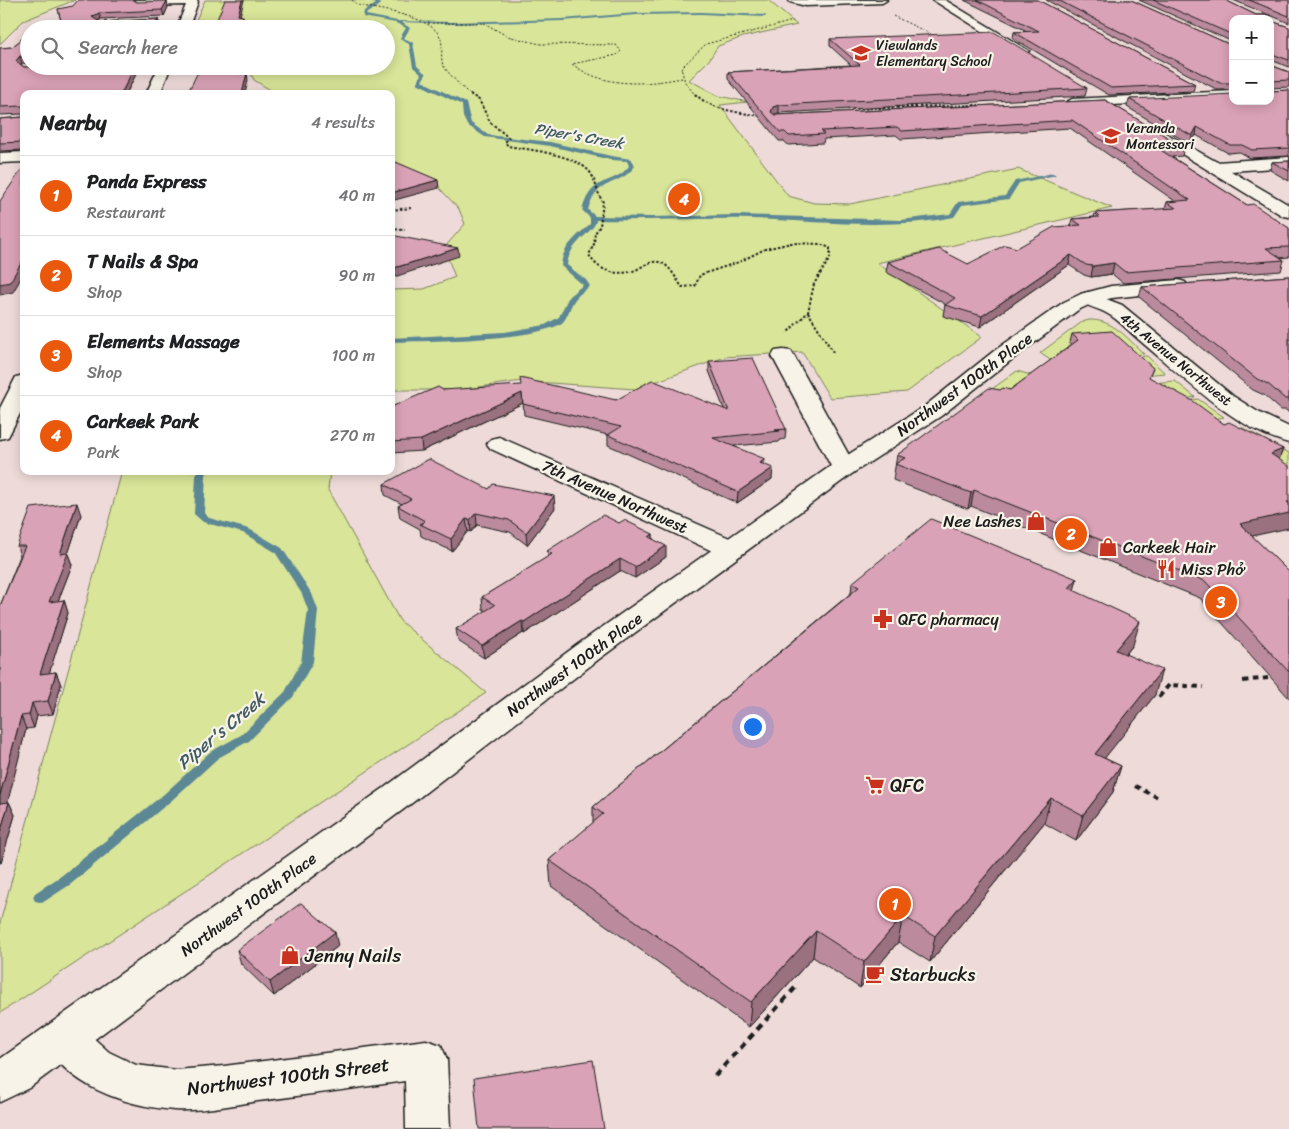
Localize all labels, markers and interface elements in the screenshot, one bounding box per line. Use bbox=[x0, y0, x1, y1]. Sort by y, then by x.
map controls bbox=[1229, 15, 1274, 105]
button: + bbox=[1229, 15, 1274, 60]
search box bbox=[20, 20, 395, 75]
text: Search here bbox=[78, 31, 178, 64]
place label: Viewlands Elementary School bbox=[876, 33, 993, 74]
icon: search bbox=[38, 34, 66, 62]
school or university icon: Viewlands Elementary School bbox=[850, 42, 872, 64]
button: − bbox=[1229, 60, 1274, 105]
text: Nearby bbox=[40, 104, 106, 142]
text: 4 results bbox=[311, 108, 375, 137]
water label: Piper's Creek bbox=[533, 115, 627, 157]
place label: Veranda Montessori bbox=[1126, 116, 1195, 157]
school or university icon: Veranda Montessori bbox=[1100, 125, 1122, 147]
text: Panda Express bbox=[87, 165, 207, 198]
pin: 4 bbox=[668, 180, 700, 218]
text: 1 bbox=[53, 181, 59, 210]
text: 40 m bbox=[338, 181, 375, 210]
text: Restaurant bbox=[87, 198, 166, 227]
text: T Nails & Spa bbox=[87, 245, 198, 278]
text: 2 bbox=[51, 261, 61, 290]
text: 90 m bbox=[339, 261, 375, 290]
text: Shop bbox=[87, 278, 122, 307]
street label: 4th Avenue Northwest bbox=[1114, 306, 1237, 413]
text: Elements Massage bbox=[87, 325, 240, 358]
street label: Northwest 100th Place bbox=[890, 325, 1039, 444]
text: 3 bbox=[52, 341, 60, 370]
text: 100 m bbox=[331, 341, 375, 370]
text: Shop bbox=[87, 358, 122, 387]
text: Carkeek Park bbox=[87, 405, 199, 438]
text: 4 bbox=[51, 421, 61, 450]
text: 270 m bbox=[330, 421, 375, 450]
text: Park bbox=[87, 438, 120, 467]
street label: 7th Avenue Northwest bbox=[537, 451, 693, 542]
place label: Nee Lashes bbox=[943, 507, 1021, 536]
shop icon: Nee Lashes bbox=[1025, 510, 1047, 532]
pin: 2 bbox=[1055, 515, 1087, 553]
place label: Carkeek Hair bbox=[1123, 533, 1216, 562]
shop icon: Carkeek Hair bbox=[1097, 536, 1119, 558]
place label: Miss Phở bbox=[1181, 555, 1246, 584]
restaurant icon: Miss Phở bbox=[1155, 558, 1177, 580]
pin: 3 bbox=[1205, 583, 1237, 621]
street label: Northwest 100th Place bbox=[500, 605, 649, 724]
place label: QFC pharmacy bbox=[898, 605, 1000, 634]
pharmacy icon: QFC pharmacy bbox=[872, 608, 894, 630]
water label: Piper's Creek bbox=[170, 683, 274, 778]
your location bbox=[740, 714, 766, 740]
place label: QFC bbox=[890, 769, 925, 802]
supermarket icon: QFC bbox=[864, 774, 886, 796]
street label: Northwest 100th Place bbox=[174, 845, 323, 964]
pin: 1 bbox=[879, 885, 911, 923]
place label: Jenny Nails bbox=[304, 939, 401, 972]
shop icon: Jenny Nails bbox=[279, 944, 301, 966]
place label: Starbucks bbox=[890, 958, 975, 991]
cafe icon: Starbucks bbox=[864, 963, 886, 985]
street label: Northwest 100th Street bbox=[185, 1048, 391, 1105]

